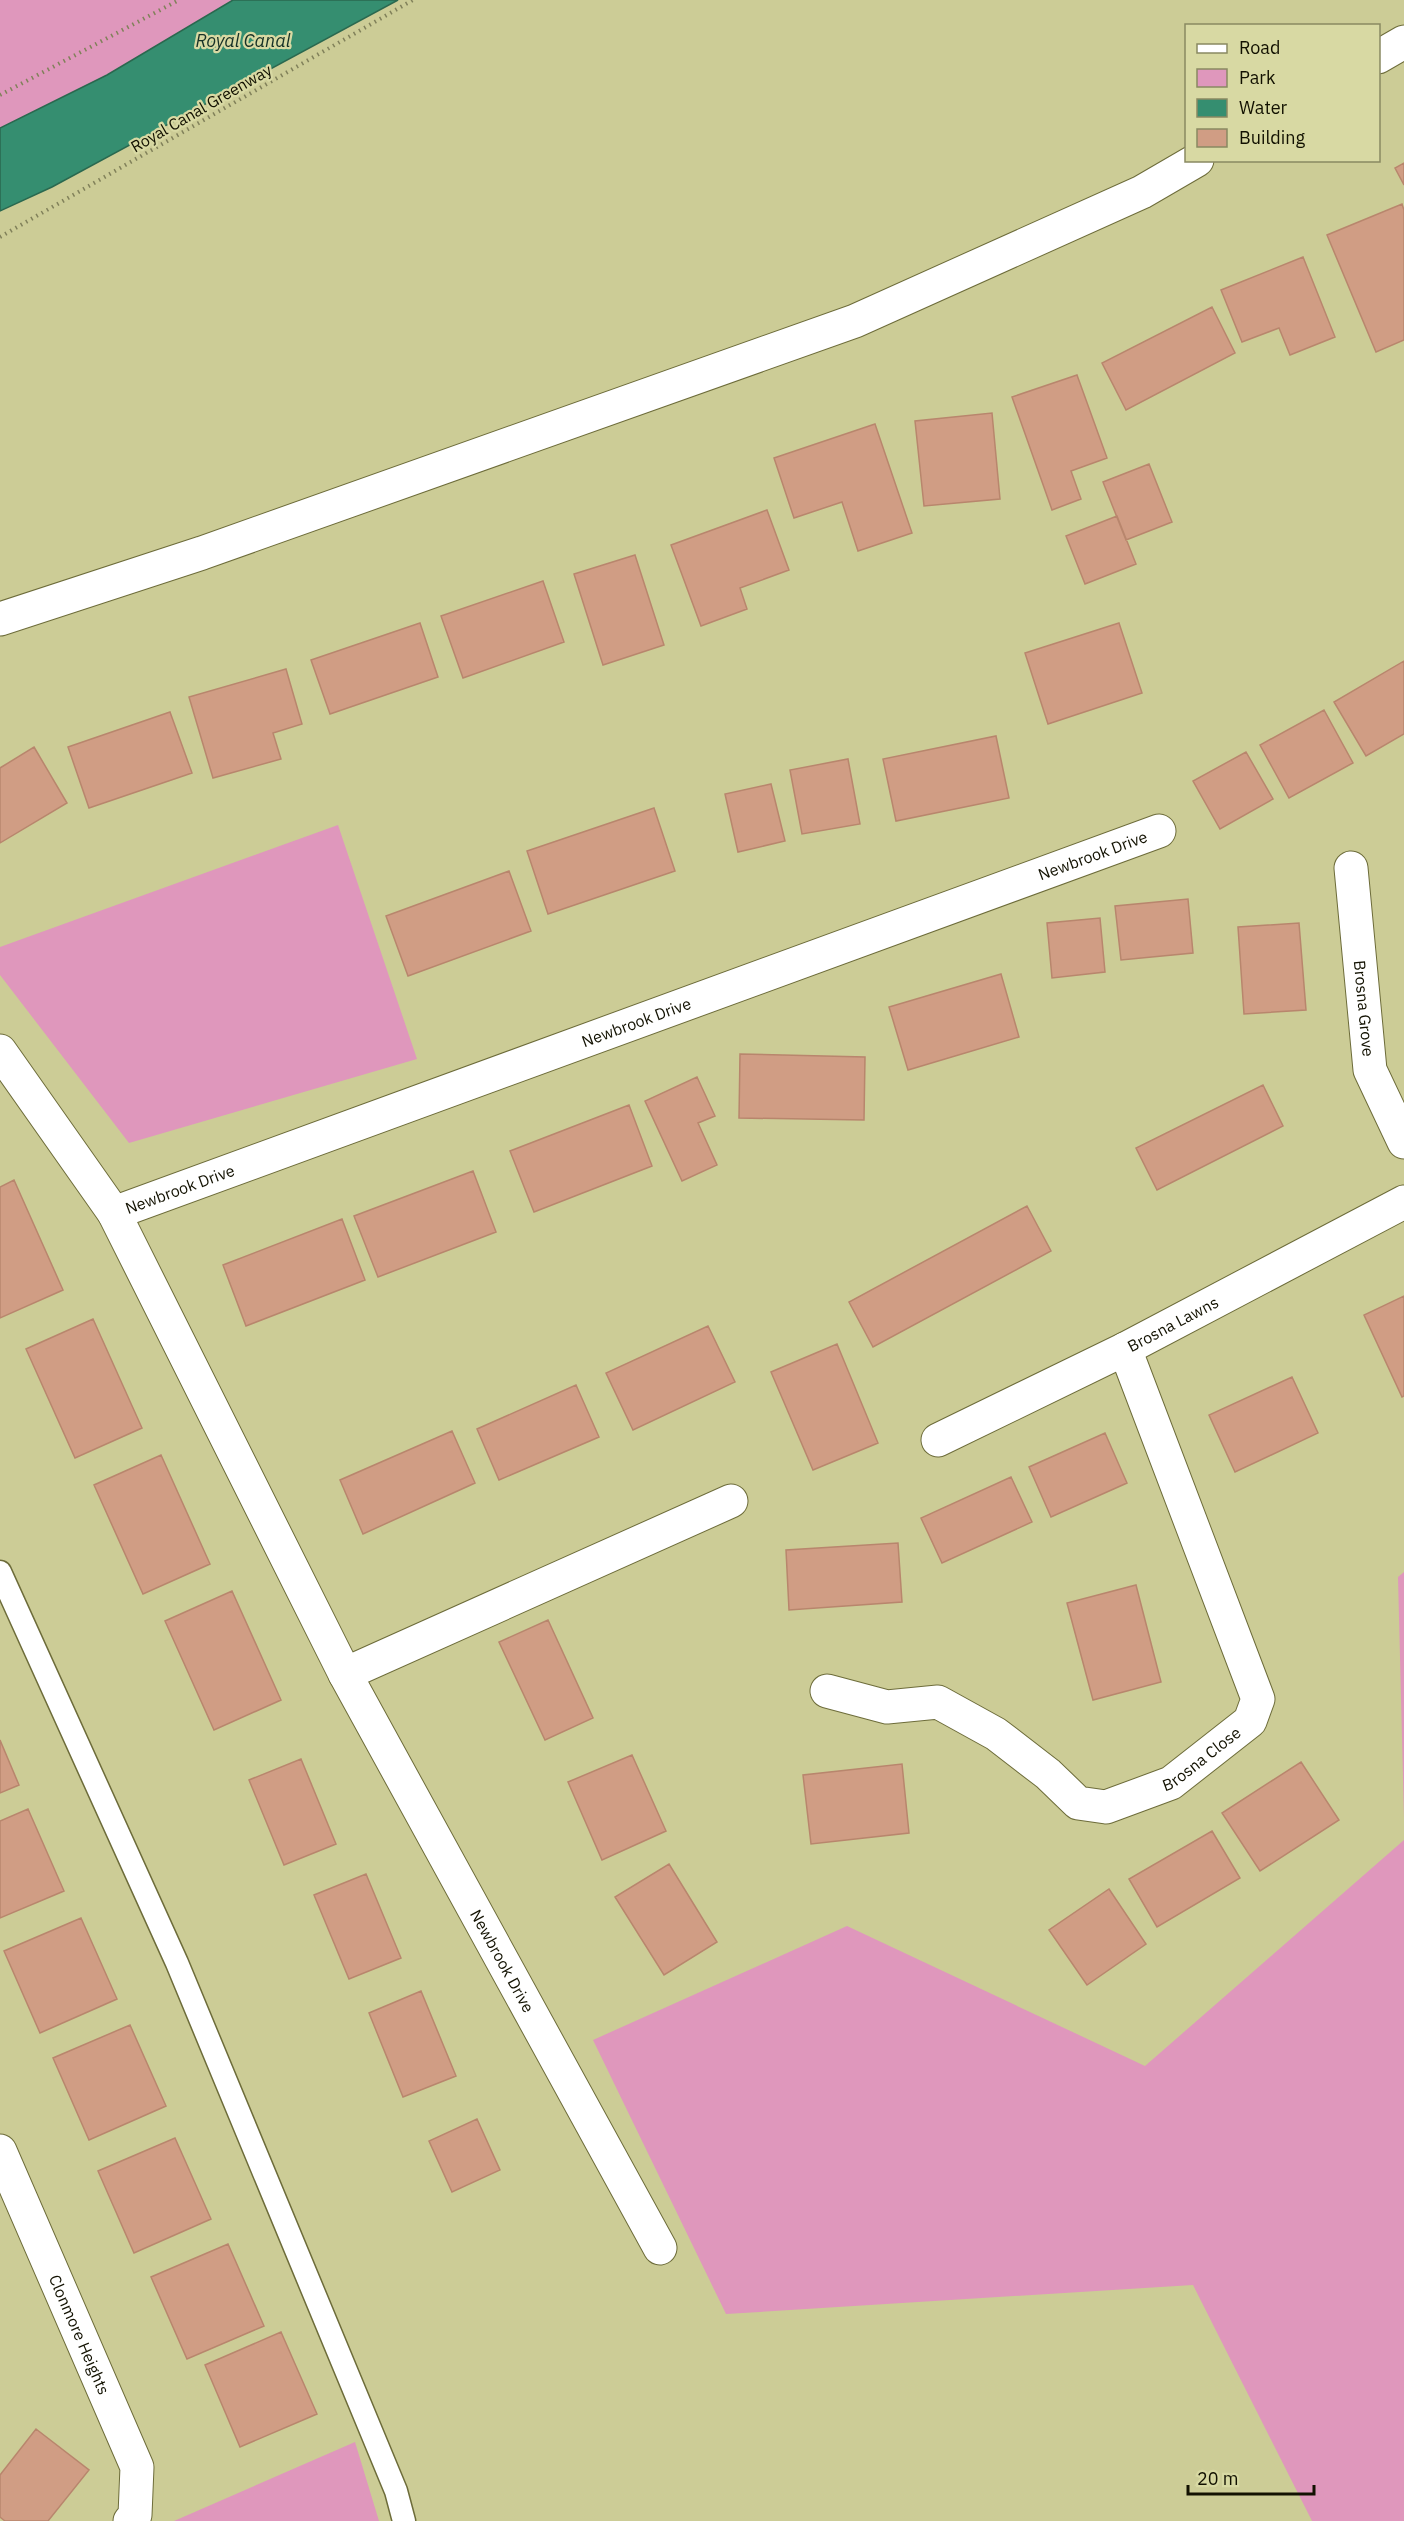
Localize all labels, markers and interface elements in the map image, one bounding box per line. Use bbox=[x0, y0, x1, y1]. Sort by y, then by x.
legend bbox=[1185, 24, 1380, 162]
water label: Royal Canal bbox=[196, 29, 291, 52]
text: Road bbox=[1239, 36, 1280, 59]
street label: Royal Canal Greenway bbox=[127, 59, 275, 157]
text: Park bbox=[1239, 66, 1276, 89]
text: Water bbox=[1239, 96, 1288, 119]
text: Building bbox=[1239, 126, 1306, 149]
street label: Newbrook Drive bbox=[1035, 826, 1150, 884]
street label: Brosna Grove bbox=[1350, 959, 1379, 1058]
street label: Newbrook Drive bbox=[579, 993, 694, 1051]
street label: Newbrook Drive bbox=[122, 1160, 237, 1218]
street label: Brosna Lawns bbox=[1124, 1292, 1222, 1356]
street label: Brosna Close bbox=[1159, 1722, 1245, 1795]
street label: Newbrook Drive bbox=[466, 1906, 539, 2016]
street label: Clonmore Heights bbox=[45, 2271, 114, 2398]
scale bar bbox=[1188, 2458, 1314, 2496]
text: 20 m bbox=[1197, 2467, 1239, 2490]

